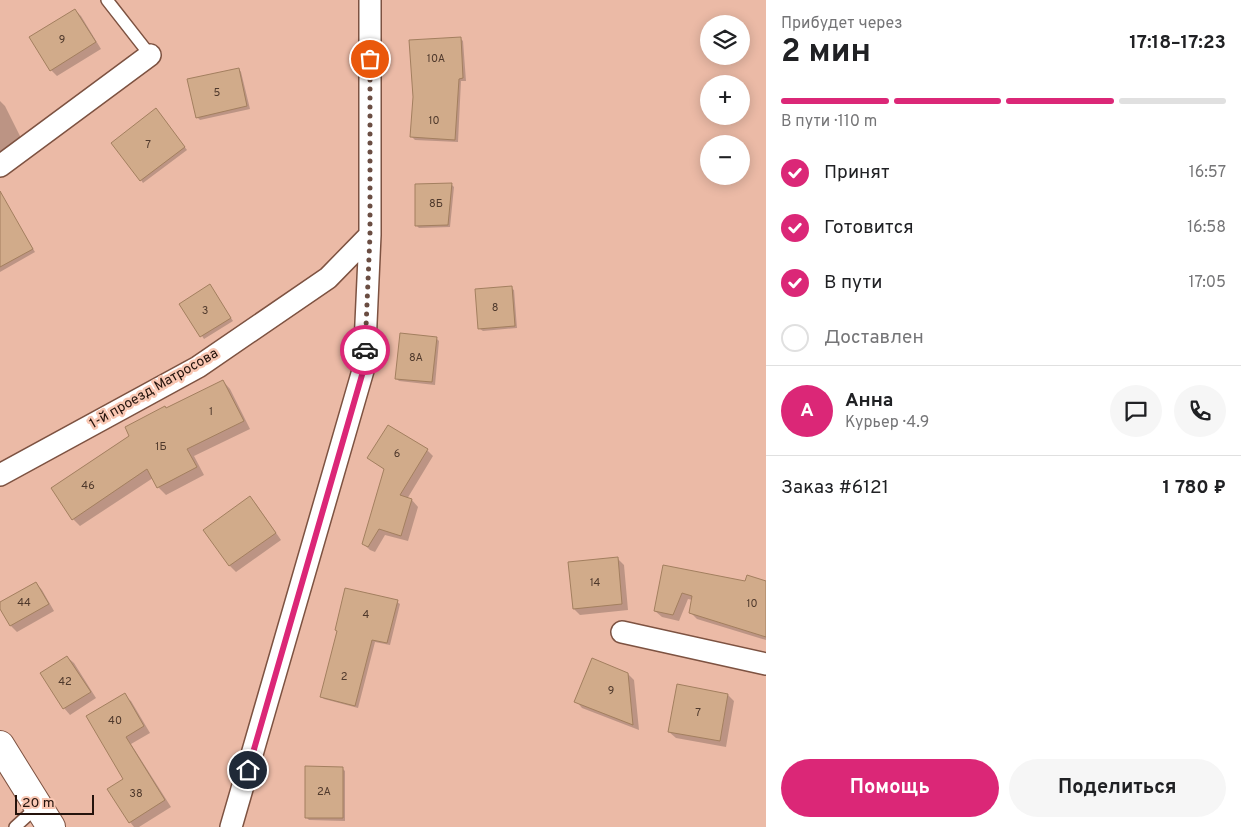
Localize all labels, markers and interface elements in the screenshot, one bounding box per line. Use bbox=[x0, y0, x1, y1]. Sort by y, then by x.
text: Прибудет через bbox=[781, 14, 903, 34]
map controls bbox=[700, 15, 750, 185]
button: layers bbox=[700, 15, 750, 65]
text: 17:18–17:23 bbox=[1129, 31, 1226, 55]
house number: 9 bbox=[59, 33, 65, 47]
text: 2 мин bbox=[781, 33, 871, 73]
pin bbox=[349, 38, 391, 80]
icon: bag bbox=[356, 45, 384, 73]
house number: 10А bbox=[427, 52, 445, 66]
button: + bbox=[700, 75, 750, 125]
house number: 5 bbox=[214, 86, 221, 100]
text: В пути · 110 m bbox=[781, 112, 877, 132]
house number: 10 bbox=[428, 114, 440, 128]
button: − bbox=[700, 135, 750, 185]
house number: 7 bbox=[145, 138, 151, 152]
icon: check bbox=[781, 159, 809, 187]
text: Принят bbox=[824, 161, 890, 185]
text: 16:57 bbox=[1189, 163, 1226, 183]
house number: 8Б bbox=[429, 197, 443, 211]
icon: check bbox=[781, 214, 809, 242]
text: Готовится bbox=[824, 216, 914, 240]
text: 16:58 bbox=[1187, 218, 1226, 238]
icon: check bbox=[781, 269, 809, 297]
text: В пути bbox=[824, 271, 882, 295]
text: 17:05 bbox=[1189, 273, 1226, 293]
house number: 8 bbox=[492, 301, 498, 315]
house number: 3 bbox=[202, 304, 208, 318]
courier bbox=[340, 325, 390, 375]
text: Доставлен bbox=[824, 326, 924, 350]
icon: car bbox=[351, 336, 379, 364]
street label: 1-й проезд Матросова bbox=[87, 345, 221, 433]
house number: 8А bbox=[409, 351, 423, 365]
button: chat bbox=[1110, 385, 1162, 437]
button: phone bbox=[1174, 385, 1226, 437]
text: Анна bbox=[845, 389, 893, 413]
text: А bbox=[800, 399, 814, 423]
house number: 1 bbox=[209, 405, 213, 419]
text: Курьер · 4.9 bbox=[845, 413, 929, 433]
house number: 1Б bbox=[155, 440, 167, 454]
house number: 6 bbox=[394, 447, 400, 461]
text: Заказ #6121 bbox=[781, 476, 889, 500]
text: 1 780 ₽ bbox=[1163, 476, 1226, 500]
house number: 46 bbox=[81, 479, 95, 493]
house number: 14 bbox=[590, 576, 601, 590]
house number: 44 bbox=[17, 596, 31, 610]
house number: 10 bbox=[746, 597, 758, 611]
house number: 4 bbox=[363, 608, 370, 622]
house number: 2 bbox=[341, 670, 347, 684]
house number: 42 bbox=[58, 675, 72, 689]
house number: 9 bbox=[608, 684, 614, 698]
house number: 7 bbox=[695, 706, 701, 720]
house number: 40 bbox=[108, 714, 122, 728]
pin bbox=[227, 749, 269, 791]
icon: home bbox=[234, 756, 262, 784]
button: Помощь bbox=[781, 759, 999, 817]
button: Поделиться bbox=[1009, 759, 1226, 817]
house number: 2А bbox=[317, 785, 331, 799]
house number: 38 bbox=[129, 787, 143, 801]
scale bar bbox=[15, 792, 94, 815]
text: 20 m bbox=[22, 795, 55, 812]

